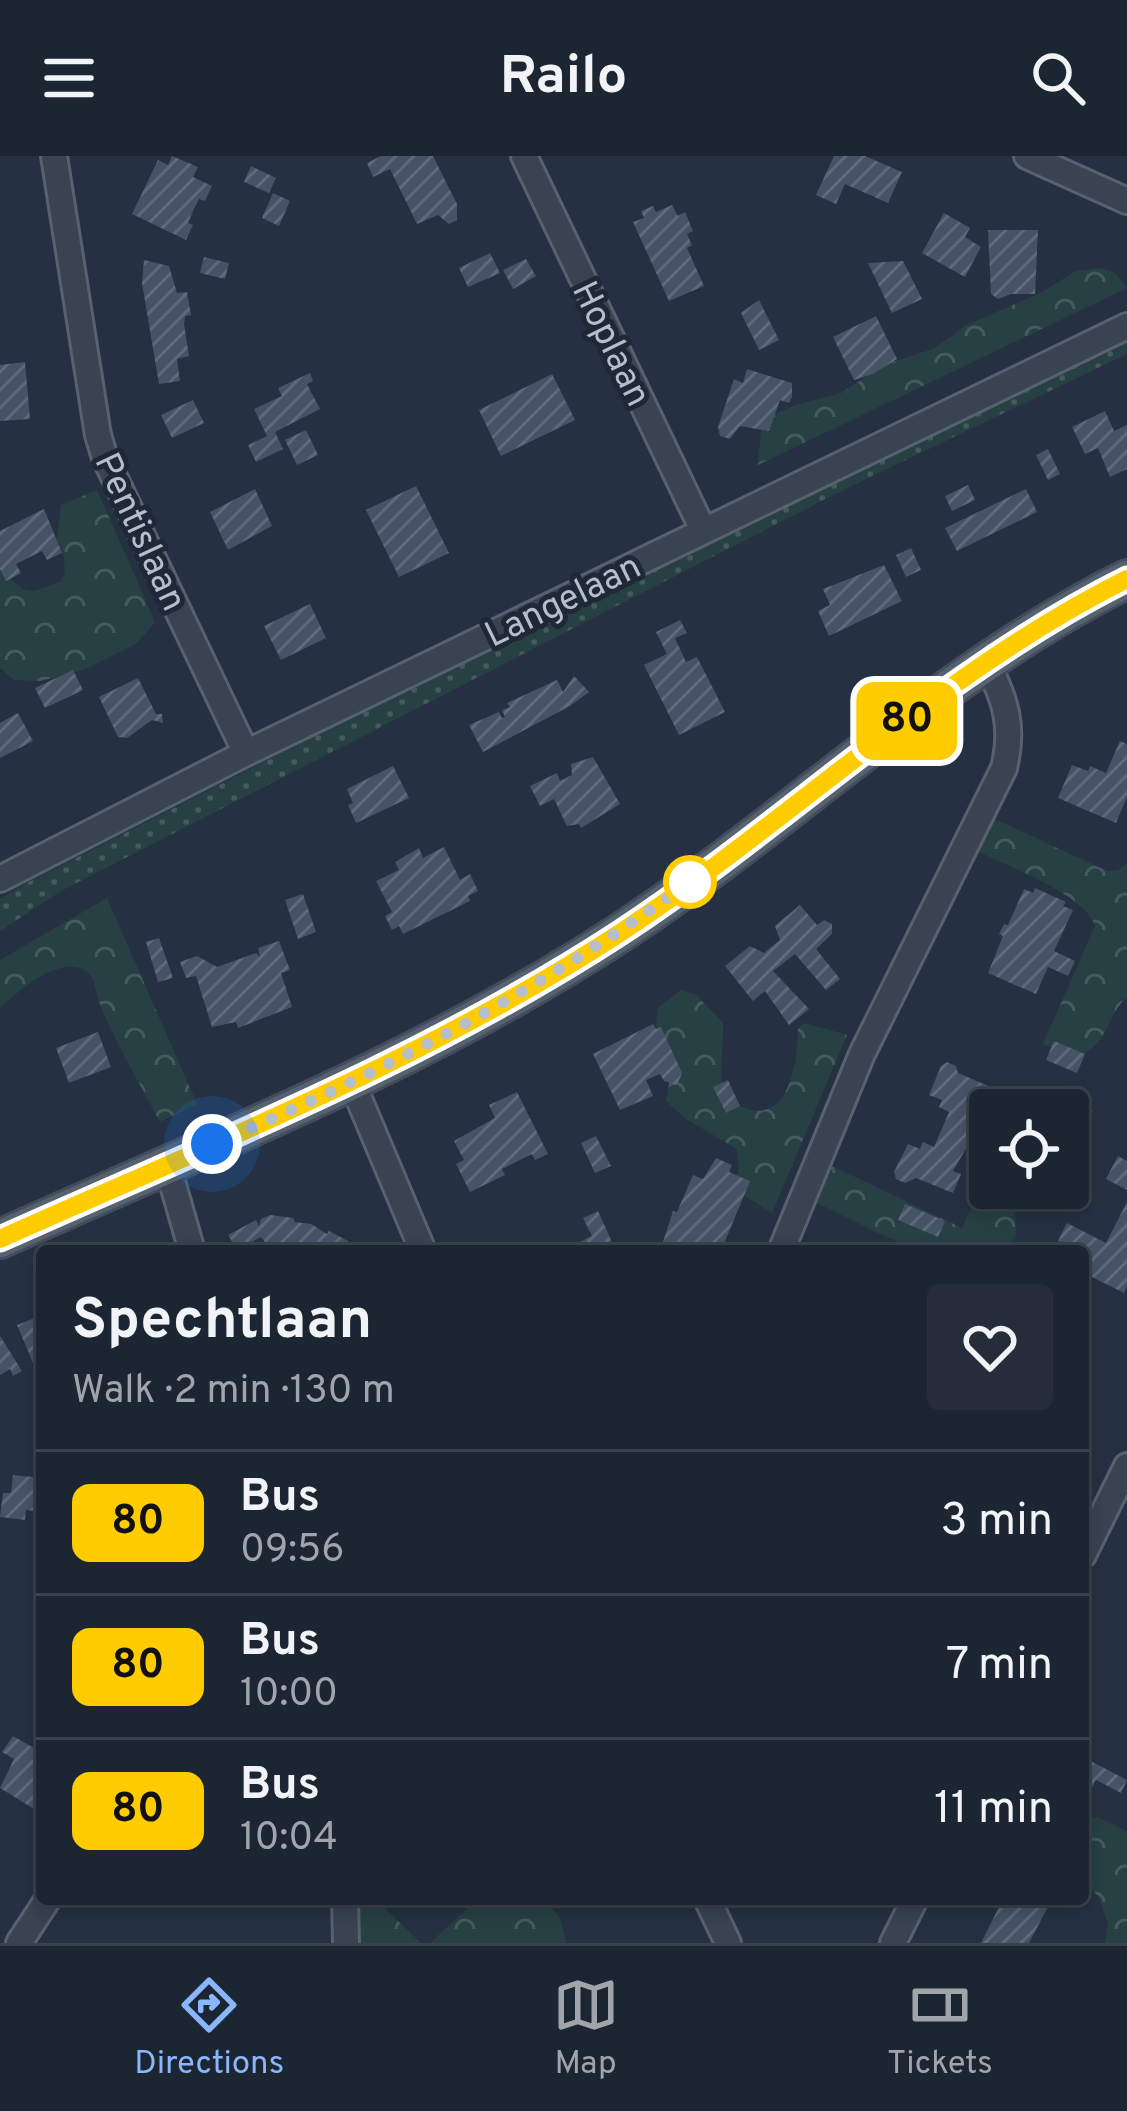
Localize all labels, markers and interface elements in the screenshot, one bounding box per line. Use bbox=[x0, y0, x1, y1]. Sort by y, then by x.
text: Railo bbox=[500, 44, 627, 113]
icon: menu bbox=[36, 45, 102, 111]
icon: search bbox=[1025, 45, 1091, 111]
street label: Hoplaan bbox=[559, 275, 659, 415]
street label: Pentislaan bbox=[82, 446, 195, 619]
street label: Langelaan bbox=[478, 545, 649, 660]
line badge: 80 bbox=[853, 682, 961, 760]
text: 80 bbox=[880, 694, 934, 747]
unlabelled marker bbox=[665, 857, 715, 907]
map controls bbox=[969, 1089, 1089, 1209]
button: locate bbox=[969, 1089, 1089, 1209]
your location bbox=[182, 1114, 242, 1174]
button: heart bbox=[927, 1284, 1053, 1410]
text: Spechtlaan bbox=[72, 1287, 372, 1359]
text: Walk · 2 min · 130 m bbox=[72, 1368, 395, 1417]
text: Bus bbox=[240, 1470, 320, 1527]
text: 3 min bbox=[940, 1494, 1053, 1551]
text: 80 bbox=[111, 1496, 165, 1549]
text: 09:56 bbox=[240, 1527, 345, 1576]
text: Bus bbox=[240, 1614, 320, 1671]
text: 7 min bbox=[946, 1638, 1053, 1695]
text: 80 bbox=[111, 1640, 165, 1693]
text: 10:00 bbox=[240, 1671, 338, 1720]
text: Bus bbox=[240, 1758, 320, 1815]
text: 11 min bbox=[934, 1782, 1053, 1839]
text: 80 bbox=[111, 1784, 165, 1837]
text: 10:04 bbox=[240, 1815, 338, 1864]
tab: Directions bbox=[134, 1972, 284, 2086]
tab: Map bbox=[553, 1972, 619, 2086]
tab: Tickets bbox=[887, 1972, 993, 2086]

